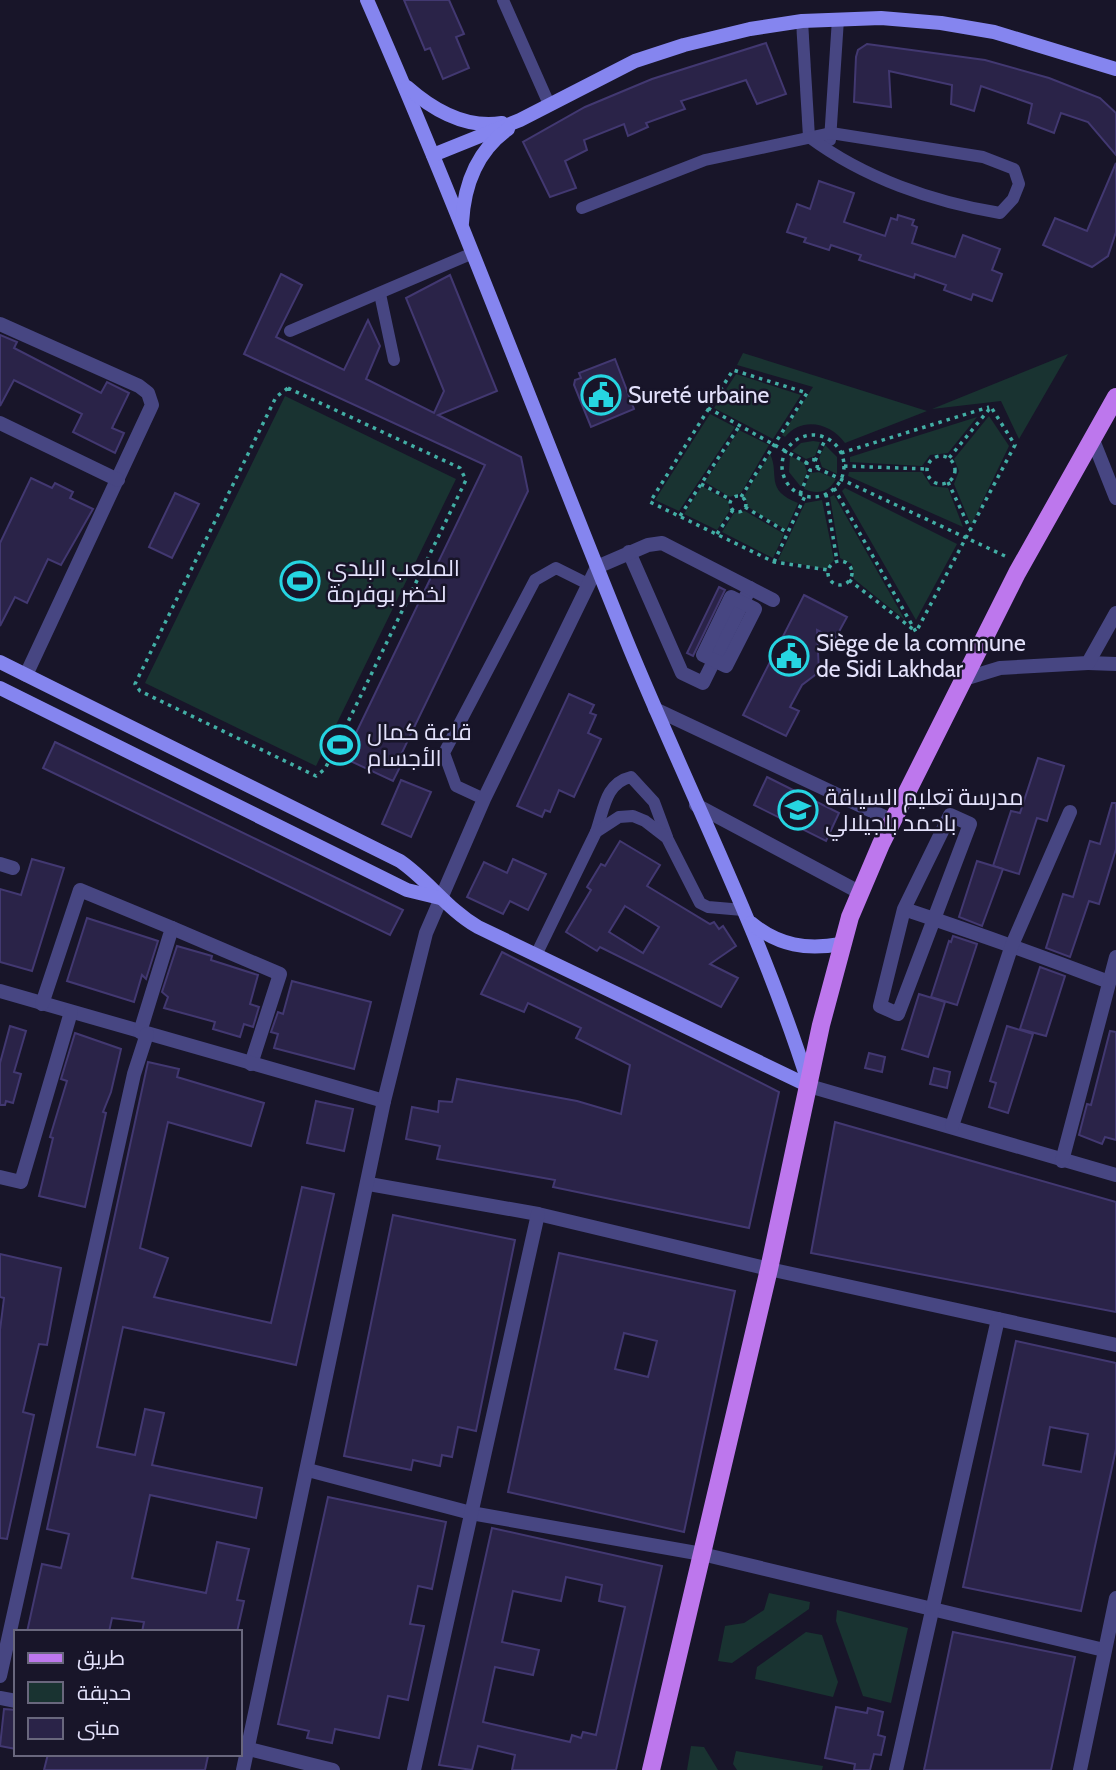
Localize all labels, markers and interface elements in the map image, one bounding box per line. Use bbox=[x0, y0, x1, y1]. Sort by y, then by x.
public building icon: Sureté urbaine bbox=[580, 374, 622, 416]
place label: Sureté urbaine bbox=[628, 381, 770, 409]
place label: الملعب البلدي لخضر بوفرمة bbox=[327, 554, 460, 608]
sports icon: الملعب البلدي لخضر بوفرمة bbox=[279, 560, 321, 602]
place label: Siège de la commune de Sidi Lakhdar bbox=[816, 629, 1026, 683]
public building icon: Siège de la commune de Sidi Lakhdar bbox=[768, 635, 810, 677]
place label: قاعة كمال الأجسام bbox=[367, 718, 472, 774]
sports icon: قاعة كمال الأجسام bbox=[319, 724, 361, 766]
place label: مدرسة تعليم السياقة باحمد بلجيلالي bbox=[825, 783, 1024, 841]
school or university icon: مدرسة تعليم السياقة باحمد بلجيلالي bbox=[777, 789, 819, 831]
legend bbox=[14, 1630, 242, 1756]
text: طريق bbox=[77, 1645, 125, 1671]
text: حديقة bbox=[77, 1680, 131, 1705]
text: مبنى bbox=[77, 1715, 120, 1741]

